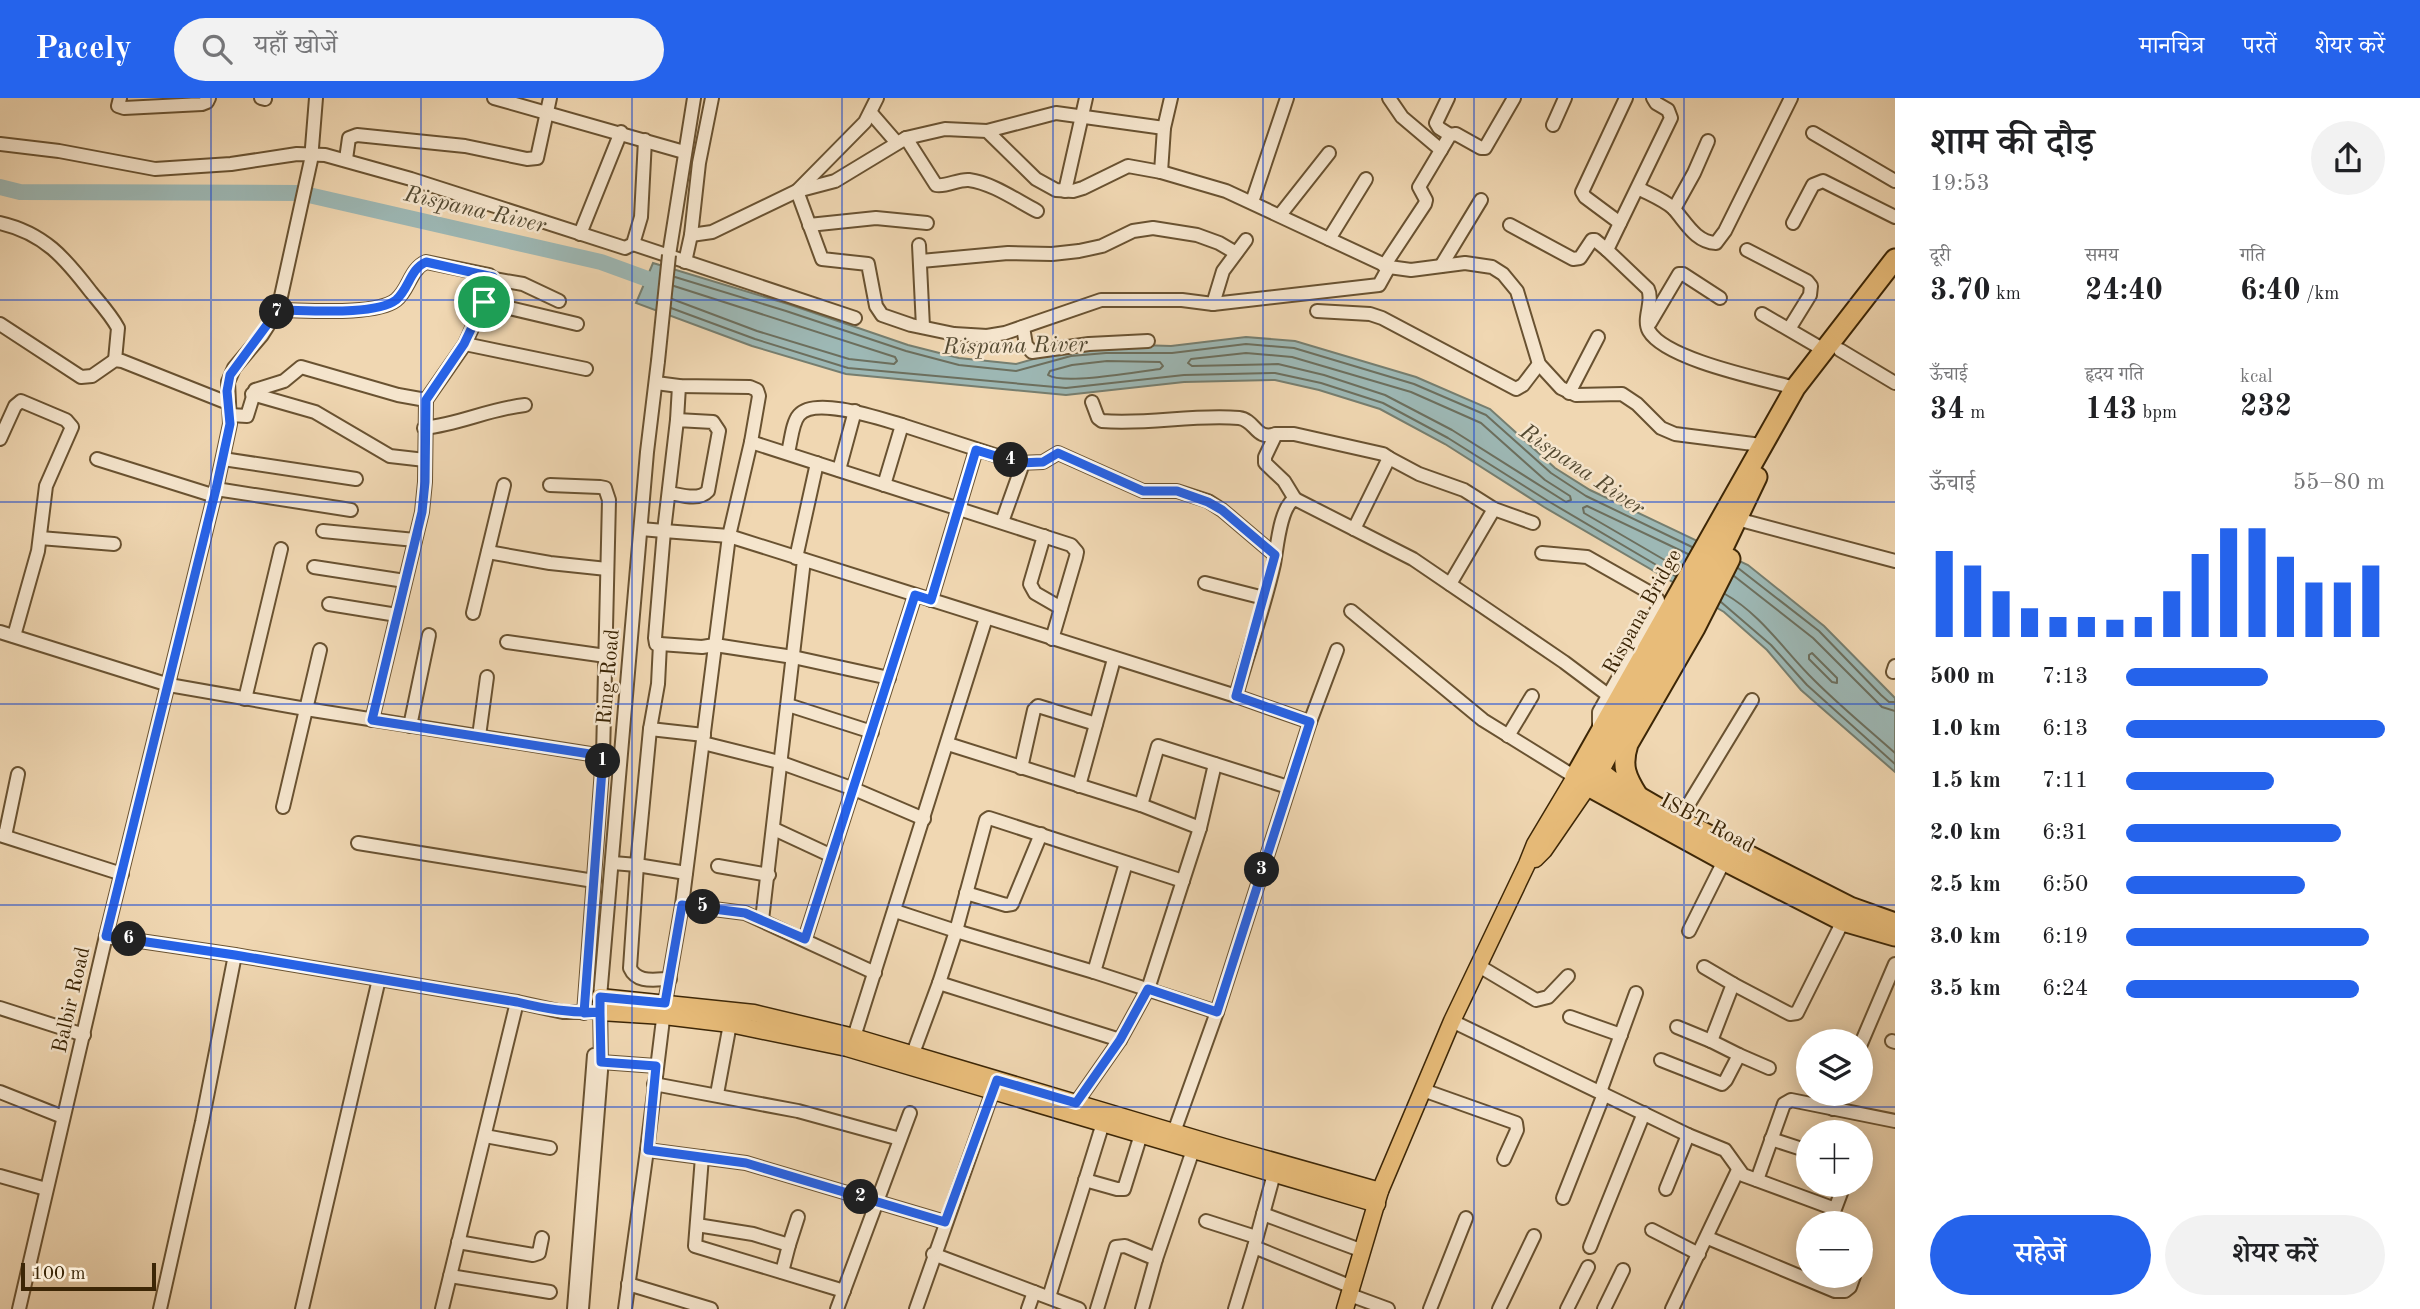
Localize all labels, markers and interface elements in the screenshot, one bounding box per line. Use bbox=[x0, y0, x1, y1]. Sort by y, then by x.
search box bbox=[174, 18, 664, 81]
icon: search bbox=[198, 30, 236, 68]
text: Pacely bbox=[35, 33, 132, 66]
text: यहाँ खोजें bbox=[254, 33, 337, 59]
text: मानचित्र bbox=[2139, 35, 2204, 59]
text: परतें bbox=[2242, 35, 2277, 59]
text: शेयर करें bbox=[2315, 35, 2385, 59]
button: share bbox=[2311, 121, 2385, 195]
text: शाम की दौड़ bbox=[1930, 125, 2094, 163]
text: 19:53 bbox=[1930, 172, 1990, 195]
water label: Rispana River bbox=[401, 182, 549, 239]
text: दूरी bbox=[1930, 247, 1951, 266]
text: समय bbox=[2085, 247, 2118, 266]
text: गति bbox=[2240, 247, 2265, 266]
pin bbox=[454, 272, 514, 332]
text: 3.70 bbox=[1930, 276, 1991, 306]
text: 24:40 bbox=[2085, 276, 2163, 306]
text: 6:40 bbox=[2240, 276, 2301, 306]
icon: arrive bbox=[465, 283, 503, 321]
text: km bbox=[1991, 285, 2021, 304]
text: /km bbox=[2301, 285, 2339, 304]
pin: 7 bbox=[260, 294, 294, 330]
text: 7 bbox=[271, 302, 282, 321]
water label: Rispana River bbox=[941, 333, 1089, 360]
text: ऊँचाई bbox=[1930, 366, 1967, 385]
text: हृदय गति bbox=[2085, 366, 2144, 385]
text: kcal bbox=[2240, 368, 2273, 387]
text: 232 bbox=[2240, 392, 2292, 422]
text: 34 bbox=[1930, 395, 1965, 425]
text: 143 bbox=[2085, 395, 2137, 425]
text: m bbox=[1965, 404, 1985, 423]
text: bpm bbox=[2137, 404, 2177, 423]
water label: Rispana River bbox=[1514, 419, 1649, 522]
pin: 4 bbox=[993, 442, 1028, 478]
text: 4 bbox=[1005, 450, 1016, 469]
text: 55–80 m bbox=[2293, 471, 2385, 494]
text: ऊँचाई bbox=[1930, 472, 1975, 495]
street label: Rispana Bridge bbox=[1600, 546, 1686, 678]
street label: Ring Road bbox=[594, 628, 624, 726]
text: 500 m bbox=[1930, 665, 1995, 688]
text: 7:13 bbox=[2042, 665, 2088, 688]
text: 1.0 km bbox=[1930, 717, 2001, 740]
text: 6:13 bbox=[2042, 717, 2088, 740]
pin: 1 bbox=[586, 744, 620, 778]
text: 1 bbox=[597, 751, 608, 770]
text: 1.5 km bbox=[1930, 769, 2001, 792]
text: 7:11 bbox=[2042, 769, 2088, 792]
street label: ISBT Road bbox=[1656, 790, 1758, 858]
text: 2.0 km bbox=[1930, 821, 2001, 844]
text: 6:31 bbox=[2042, 821, 2088, 844]
pin: 3 bbox=[1244, 852, 1280, 888]
text: 3 bbox=[1256, 860, 1267, 879]
text: 2.5 km bbox=[1930, 873, 2001, 896]
text: 6:50 bbox=[2042, 873, 2088, 896]
pin: 5 bbox=[686, 890, 720, 924]
text: 5 bbox=[697, 897, 708, 916]
pin: 6 bbox=[111, 922, 146, 956]
text: 3.0 km bbox=[1930, 925, 2001, 948]
text: 6:19 bbox=[2042, 925, 2088, 948]
text: 6 bbox=[123, 929, 134, 948]
street label: Balbir Road bbox=[50, 945, 94, 1055]
text: 3.5 km bbox=[1930, 977, 2001, 1000]
text: 6:24 bbox=[2042, 977, 2088, 1000]
map controls bbox=[1796, 1029, 1873, 1288]
button: layers bbox=[1796, 1029, 1873, 1106]
button: + bbox=[1796, 1120, 1873, 1197]
pin: 2 bbox=[844, 1180, 878, 1214]
text: 2 bbox=[855, 1187, 866, 1206]
button: − bbox=[1796, 1211, 1873, 1288]
button: सहेजें bbox=[1930, 1215, 2151, 1295]
button: शेयर करें bbox=[2165, 1215, 2385, 1295]
scale bar bbox=[21, 1260, 156, 1292]
text: 100 m bbox=[32, 1265, 85, 1284]

